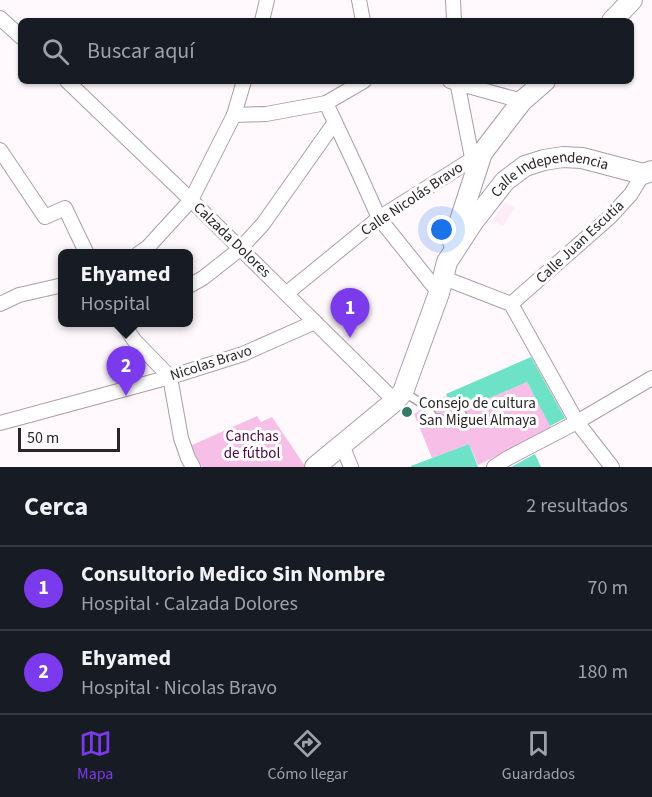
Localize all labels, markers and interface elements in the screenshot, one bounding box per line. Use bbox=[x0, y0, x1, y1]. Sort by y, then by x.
search box bbox=[18, 18, 634, 84]
icon: search bbox=[39, 35, 72, 68]
text: Buscar aquí bbox=[87, 35, 195, 67]
street label: Calle Independencia bbox=[486, 146, 611, 202]
street label: Calle Nicolás Bravo bbox=[357, 157, 467, 241]
street label: Calle Juan Escutia bbox=[531, 196, 629, 288]
street label: Calzada Dolores bbox=[189, 198, 275, 282]
your location bbox=[427, 215, 456, 244]
popup bbox=[58, 249, 193, 327]
text: Ehyamed bbox=[80, 258, 171, 290]
pin: 1 bbox=[330, 288, 370, 338]
text: Hospital bbox=[80, 290, 150, 318]
street label: Nicolas Bravo bbox=[167, 340, 255, 386]
pin: 2 bbox=[106, 346, 146, 396]
place label: Consejo de cultura San Miguel Almaya bbox=[419, 393, 537, 431]
marker: Consejo de cultura San Miguel Almaya bbox=[400, 405, 414, 419]
scale bar bbox=[18, 425, 120, 453]
park label: Canchas de fútbol bbox=[224, 426, 280, 464]
text: 50 m bbox=[27, 427, 59, 449]
text: Cerca bbox=[24, 488, 88, 525]
text: 2 resultados bbox=[526, 492, 628, 520]
text: Consultorio Medico Sin Nombre bbox=[81, 558, 385, 590]
text: 1 bbox=[38, 574, 49, 602]
text: 70 m bbox=[588, 574, 628, 602]
text: Hospital · Calzada Dolores bbox=[81, 590, 298, 618]
text: Ehyamed bbox=[81, 642, 171, 674]
text: 2 bbox=[38, 658, 49, 686]
text: 180 m bbox=[578, 658, 628, 686]
text: Hospital · Nicolas Bravo bbox=[81, 674, 277, 702]
tab: Mapa bbox=[77, 727, 113, 785]
tab: Cómo llegar bbox=[267, 727, 348, 785]
tab: Guardados bbox=[502, 727, 575, 785]

